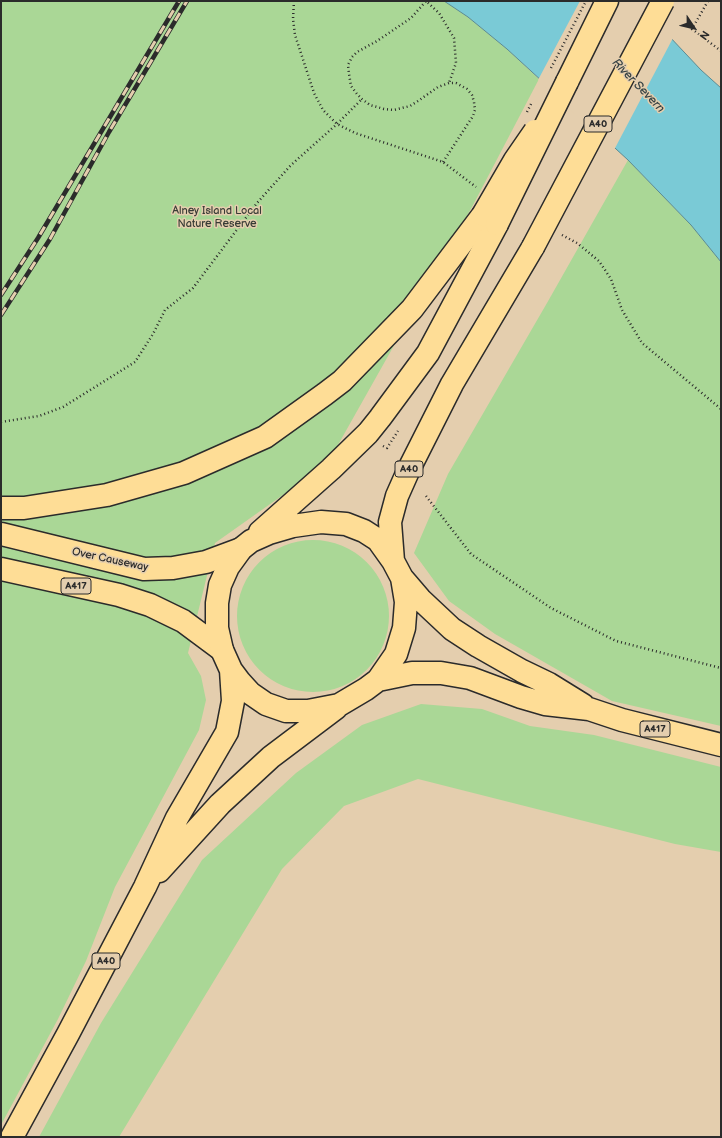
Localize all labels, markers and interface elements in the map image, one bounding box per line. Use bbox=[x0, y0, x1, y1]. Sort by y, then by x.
north arrow bbox=[674, 8, 714, 48]
text: N bbox=[697, 28, 712, 42]
water label: River Severn bbox=[609, 56, 667, 116]
road number: A40 bbox=[584, 116, 612, 132]
park label: Alney Island Local Nature Reserve bbox=[172, 204, 262, 230]
road number: A40 bbox=[395, 461, 423, 477]
street label: Over Causeway bbox=[71, 545, 149, 575]
road number: A417 bbox=[61, 578, 91, 594]
road number: A417 bbox=[640, 721, 670, 737]
road number: A40 bbox=[92, 953, 120, 969]

